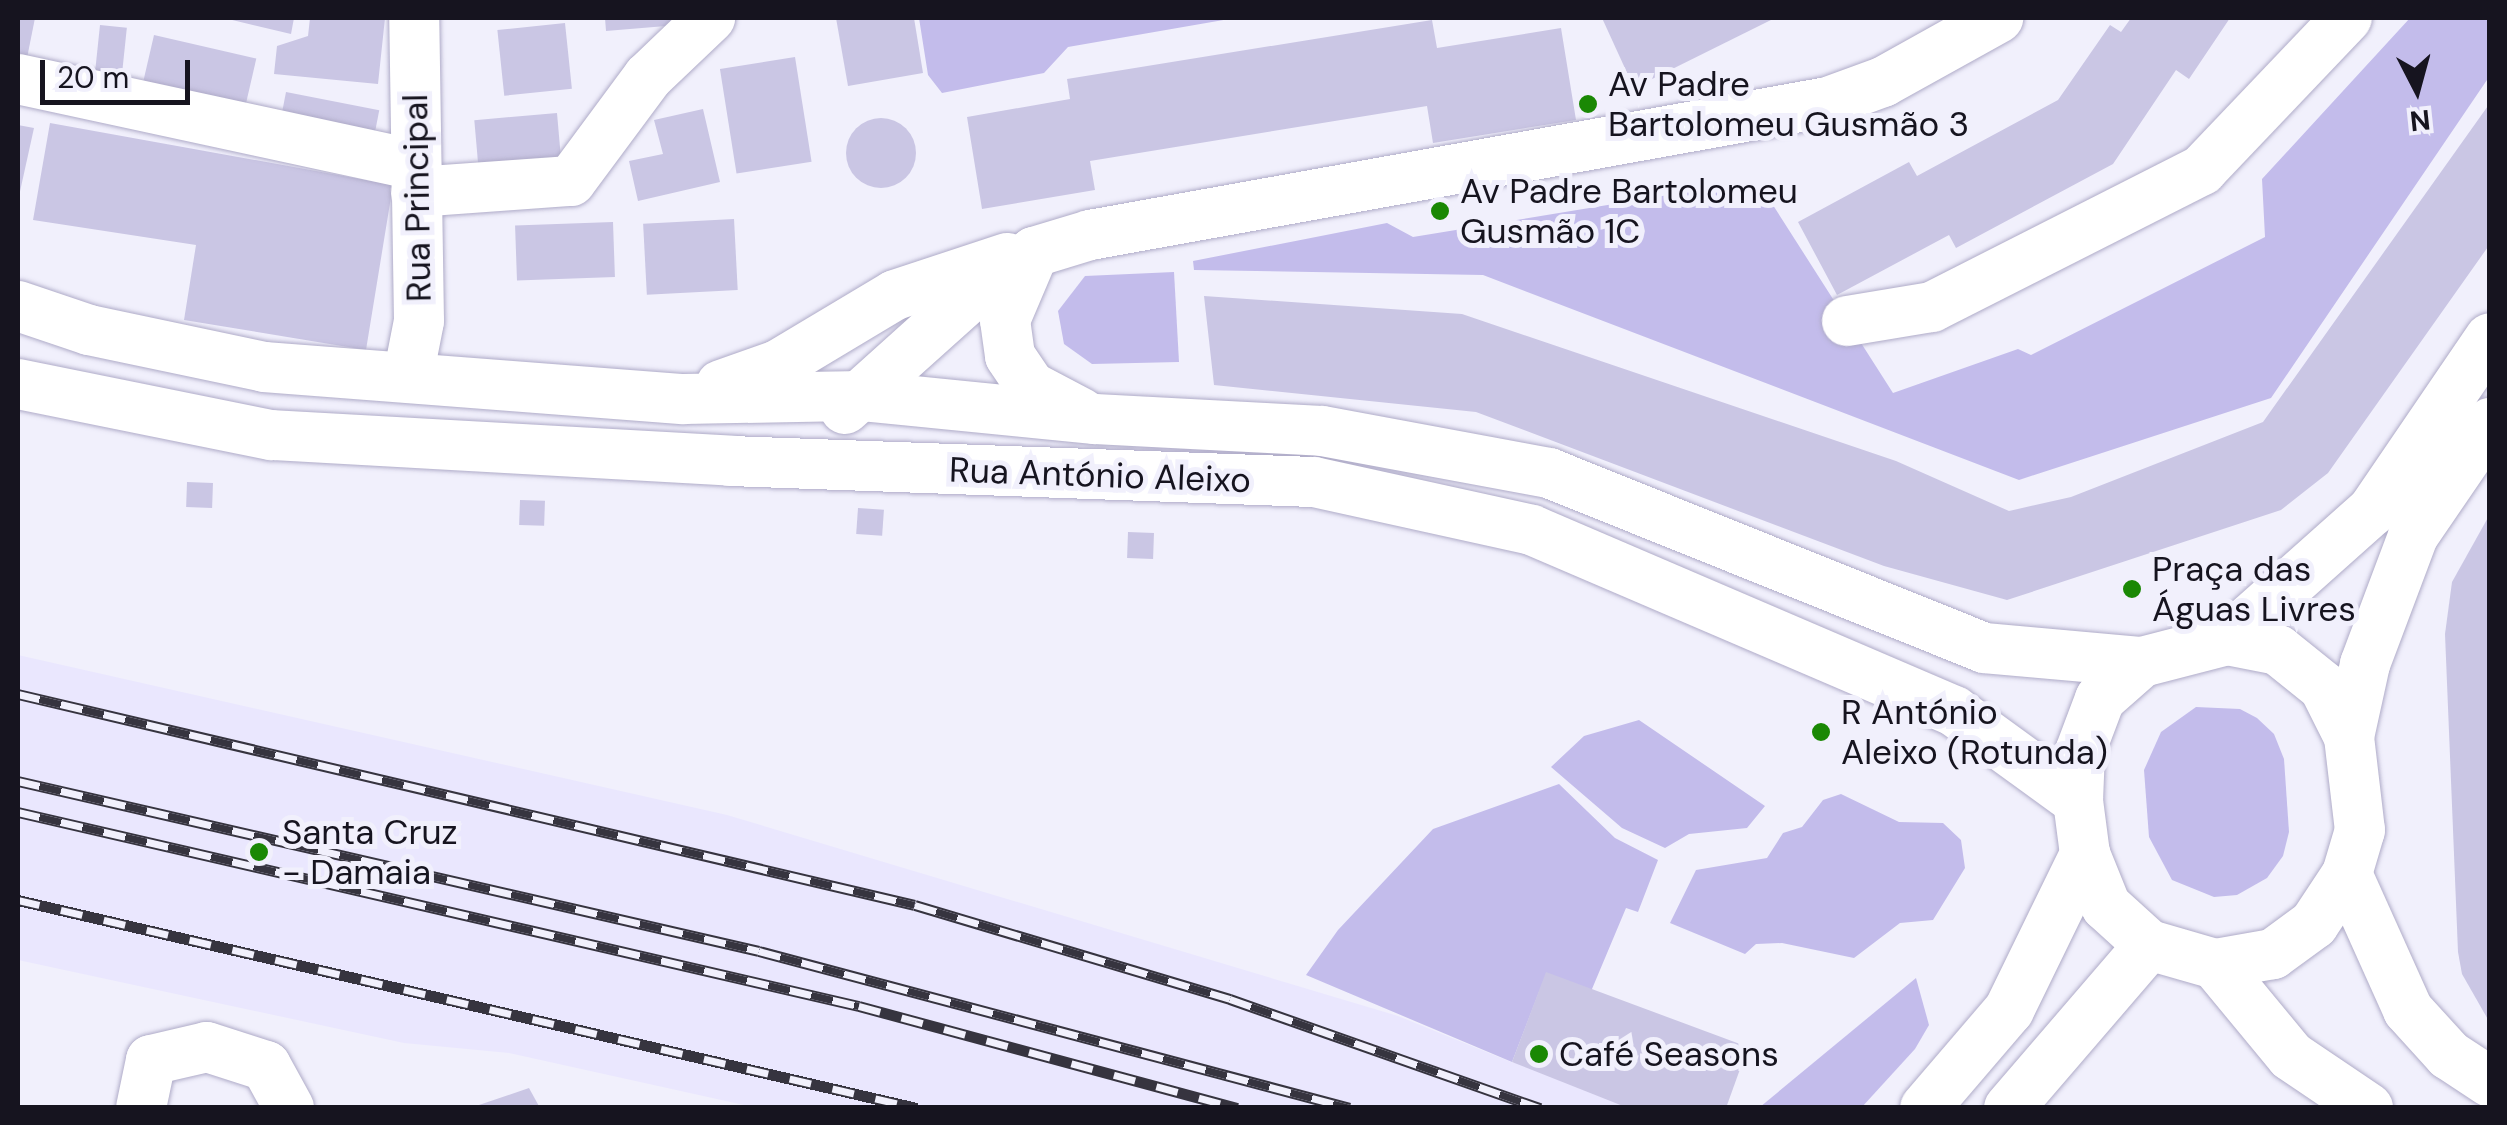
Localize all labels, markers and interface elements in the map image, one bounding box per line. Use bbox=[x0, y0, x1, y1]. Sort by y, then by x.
scale bar bbox=[45, 40, 195, 102]
north arrow bbox=[2367, 40, 2467, 140]
text: 20 m bbox=[57, 58, 129, 97]
place label: Av Padre Bartolomeu Gusmão 3 bbox=[1608, 63, 1969, 145]
marker: Av Padre Bartolomeu Gusmão 3 bbox=[1577, 93, 1599, 115]
street label: Rua Principal bbox=[394, 94, 440, 302]
text: N bbox=[2408, 101, 2432, 140]
place label: Av Padre Bartolomeu Gusmão 1C bbox=[1460, 170, 1798, 252]
marker: Av Padre Bartolomeu Gusmão 1C bbox=[1429, 200, 1451, 222]
street label: Rua António Aleixo bbox=[948, 449, 1252, 501]
place label: Praça das Águas Livres bbox=[2152, 548, 2356, 630]
marker: Praça das Águas Livres bbox=[2121, 578, 2143, 600]
place label: R António Aleixo (Rotunda) bbox=[1841, 691, 2108, 773]
marker: R António Aleixo (Rotunda) bbox=[1810, 721, 1832, 743]
place label: Santa Cruz - Damaia bbox=[282, 811, 458, 893]
marker: Santa Cruz - Damaia bbox=[246, 839, 272, 865]
place label: Café Seasons bbox=[1559, 1033, 1779, 1075]
marker: Café Seasons bbox=[1528, 1043, 1550, 1065]

